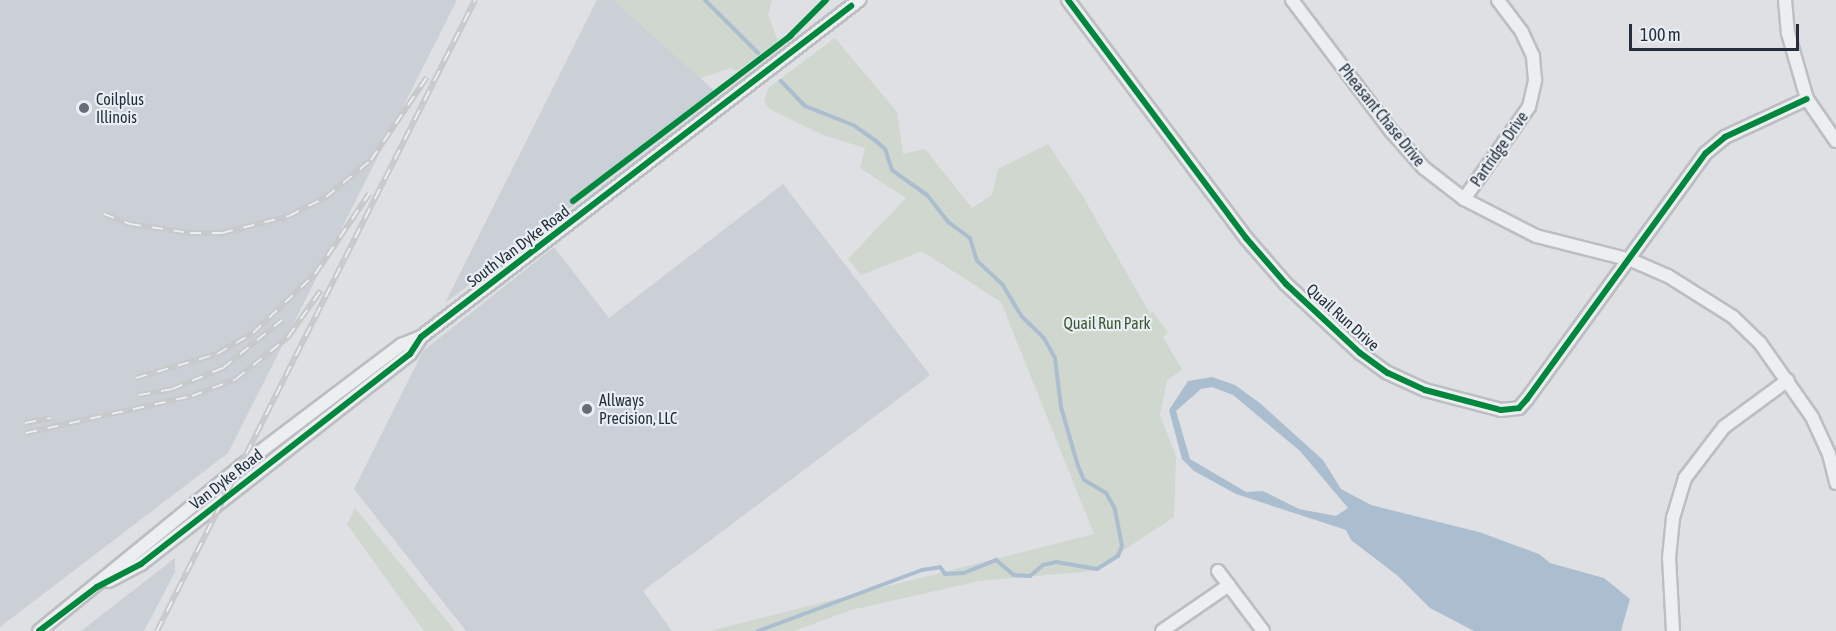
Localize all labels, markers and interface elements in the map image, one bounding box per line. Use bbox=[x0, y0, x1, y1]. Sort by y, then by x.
scale bar bbox=[1632, 12, 1802, 50]
text: 100 m bbox=[1640, 24, 1681, 45]
street label: Pheasant Chase Drive bbox=[1335, 60, 1429, 170]
place label: Coilplus Illinois bbox=[96, 89, 144, 127]
marker: Coilplus Illinois bbox=[77, 101, 91, 115]
street label: Partridge Drive bbox=[1466, 108, 1532, 190]
street label: South Van Dyke Road bbox=[463, 201, 573, 291]
street label: Quail Run Drive bbox=[1303, 279, 1383, 355]
park label: Quail Run Park bbox=[1063, 313, 1151, 333]
place label: Allways Precision, LLC bbox=[599, 390, 677, 428]
marker: Allways Precision, LLC bbox=[580, 402, 594, 416]
street label: Van Dyke Road bbox=[186, 445, 266, 513]

